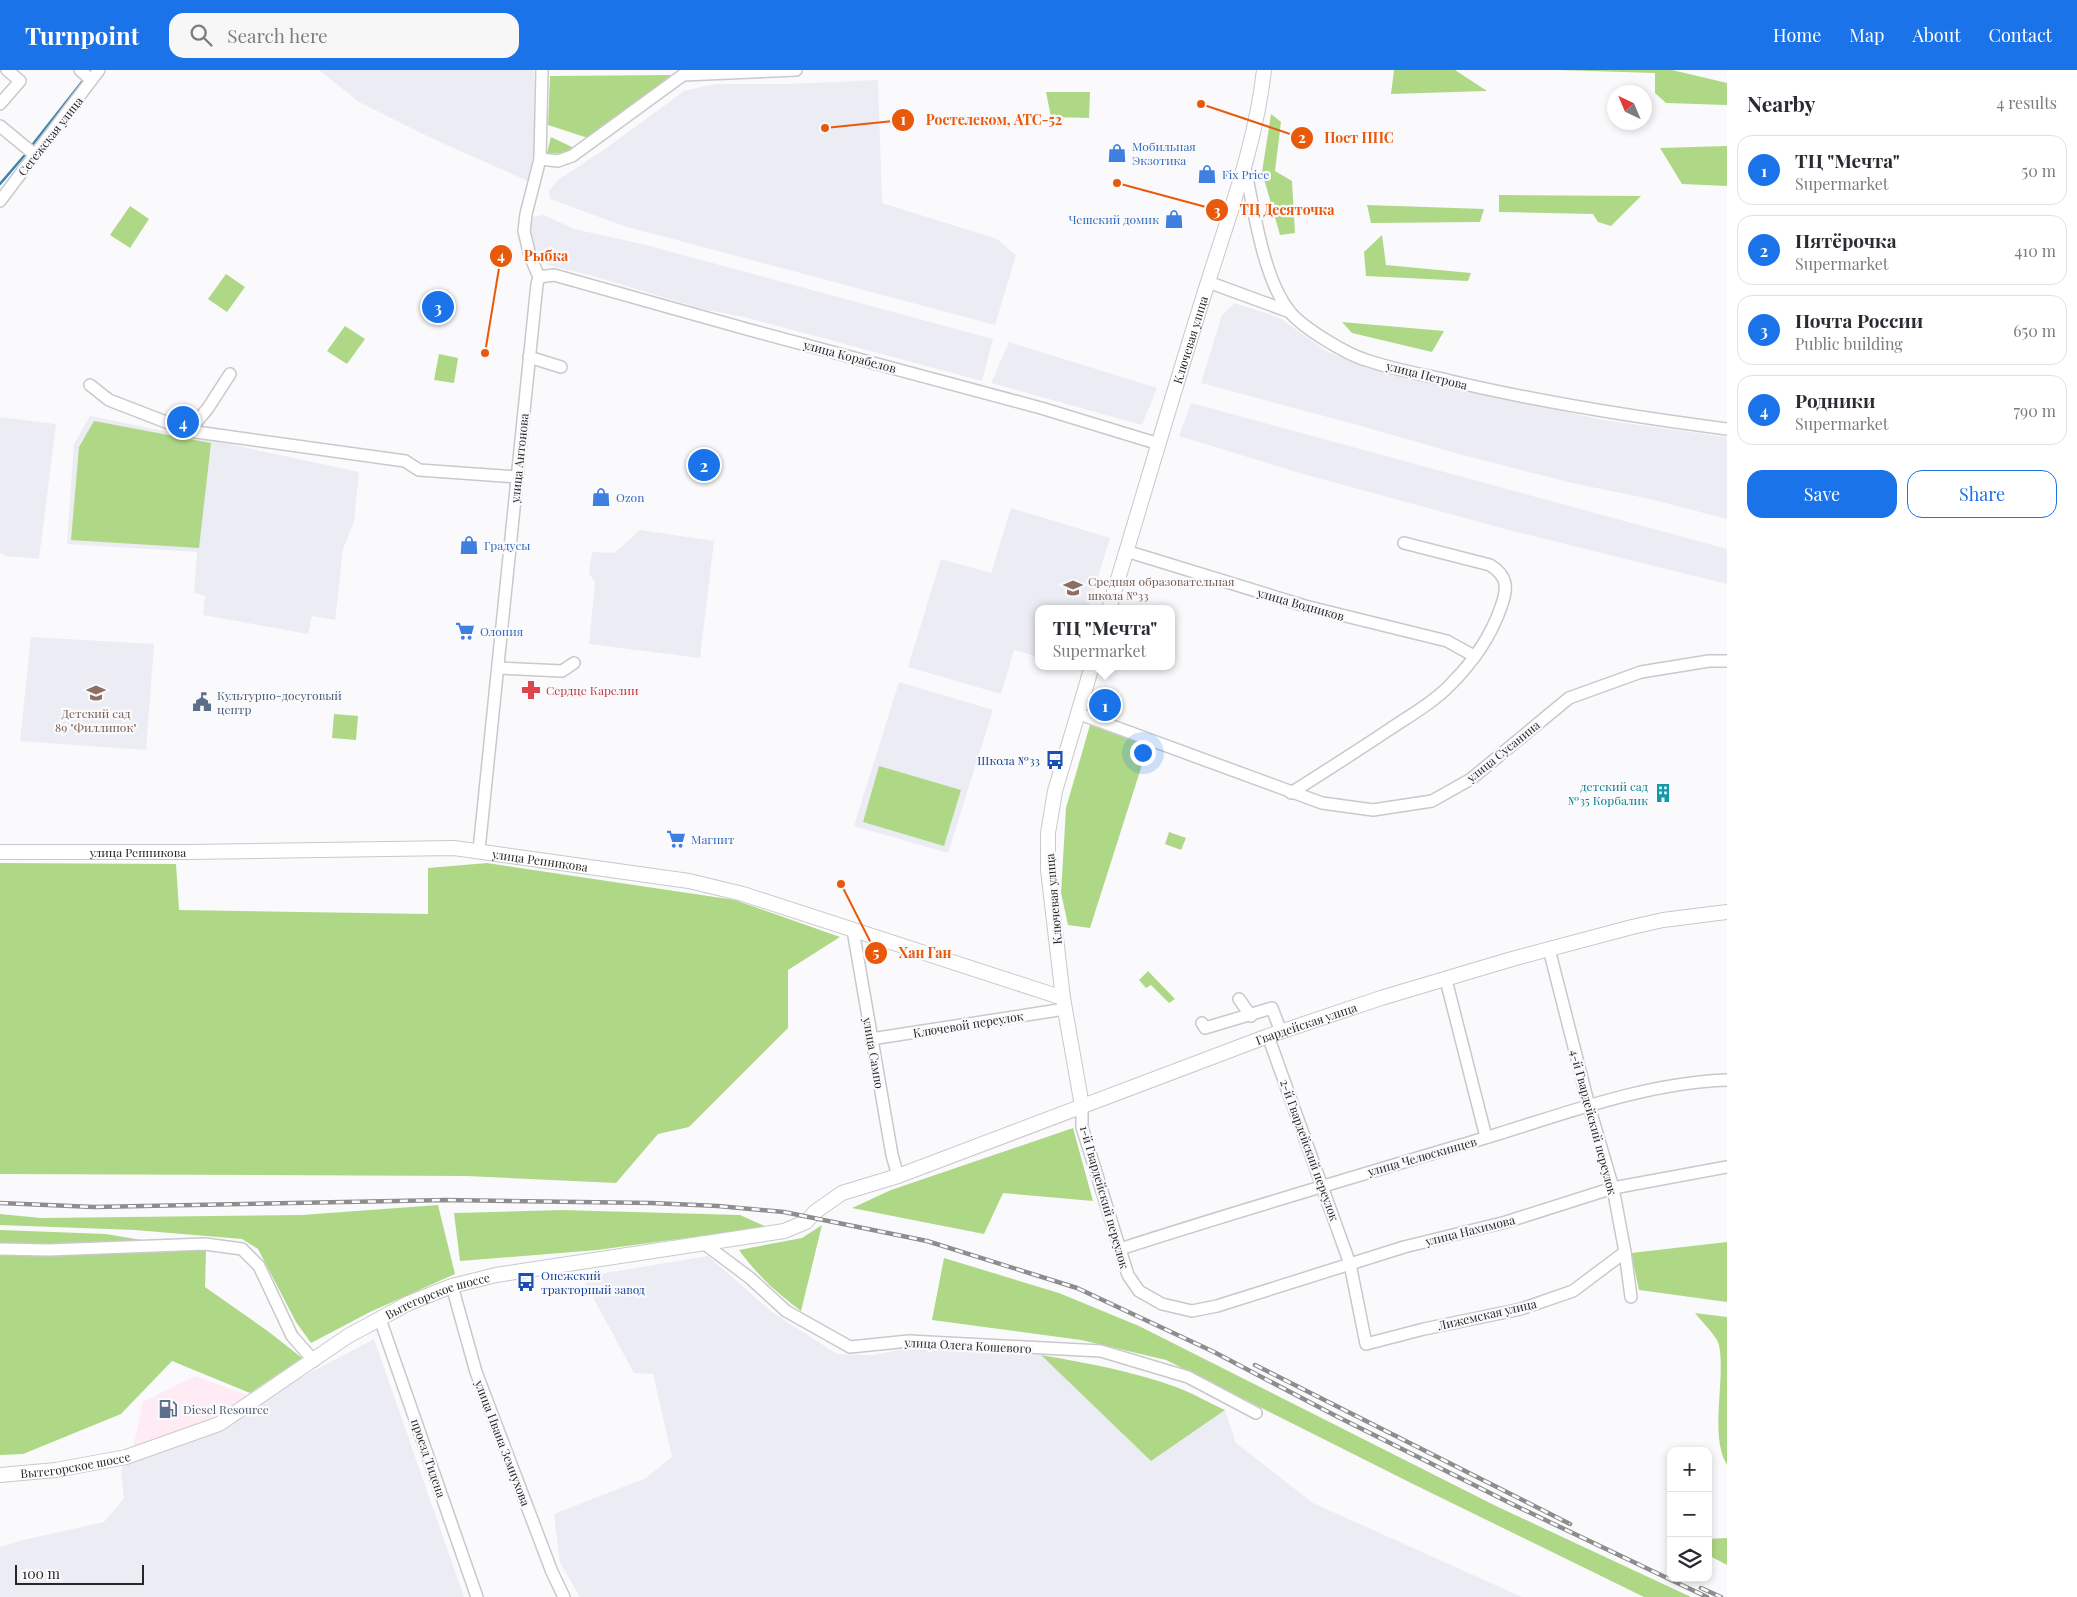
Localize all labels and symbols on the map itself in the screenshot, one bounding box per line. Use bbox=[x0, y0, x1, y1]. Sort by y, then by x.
north arrow bbox=[1607, 85, 1652, 130]
street label: Сегежская улица bbox=[14, 93, 86, 179]
callout: Ростелеком, АТС-52 bbox=[890, 105, 1072, 134]
text: 1 bbox=[900, 109, 906, 129]
text: Ростелеком, АТС-52 bbox=[926, 110, 1062, 129]
callout: Пост ППС bbox=[1289, 123, 1403, 152]
text: 2 bbox=[1298, 127, 1306, 147]
text: Пост ППС bbox=[1324, 128, 1394, 147]
place label: Мобильная Экзотика bbox=[1132, 138, 1196, 168]
shop icon: Мобильная Экзотика bbox=[1106, 142, 1128, 164]
shop icon: Fix Price bbox=[1196, 163, 1218, 185]
place label: Fix Price bbox=[1222, 166, 1269, 182]
callout: ТЦ Десяточка bbox=[1204, 196, 1344, 225]
text: 3 bbox=[1213, 200, 1221, 220]
text: ТЦ Десяточка bbox=[1240, 200, 1335, 219]
shop icon: Чешский домик bbox=[1163, 208, 1185, 230]
place label: Чешский домик bbox=[1068, 211, 1159, 227]
callout: Рыбка bbox=[488, 242, 578, 271]
text: 4 bbox=[497, 245, 505, 265]
text: Рыбка bbox=[524, 246, 569, 265]
pin: 3 bbox=[422, 288, 454, 326]
street label: Ключевая улица bbox=[1169, 294, 1211, 386]
street label: улица Корабелов bbox=[801, 336, 899, 376]
street label: улица Петрова bbox=[1384, 357, 1469, 393]
pin: 4 bbox=[167, 403, 199, 441]
street label: улица Антонова bbox=[506, 412, 532, 505]
pin: 2 bbox=[688, 446, 720, 484]
shop icon: Ozon bbox=[590, 486, 612, 508]
place label: Ozon bbox=[616, 489, 644, 505]
shop icon: Градусы bbox=[458, 534, 480, 556]
place label: Градусы bbox=[484, 537, 530, 553]
place label: Средняя образовательная школа №33 bbox=[1088, 573, 1235, 603]
school or university icon: Средняя образовательная школа №33 bbox=[1062, 577, 1084, 599]
street label: улица Водников bbox=[1255, 584, 1347, 624]
supermarket icon: Олония bbox=[454, 620, 476, 642]
place label: Олония bbox=[480, 623, 524, 639]
pharmacy icon: Сердце Карелии bbox=[520, 679, 542, 701]
school or university icon: Детский сад 89 "Филлипок" bbox=[85, 682, 107, 704]
place label: Сердце Карелии bbox=[546, 682, 639, 698]
pin: 1 bbox=[1089, 686, 1121, 724]
place label: Культурно-досуговый центр bbox=[217, 687, 342, 717]
public building icon: Культурно-досуговый центр bbox=[191, 691, 213, 713]
place label: Детский сад 89 "Филлипок" bbox=[55, 705, 137, 735]
street label: улица Сусанина bbox=[1462, 717, 1543, 786]
your location bbox=[1130, 740, 1156, 766]
bus stop icon: Школа №33 bbox=[1044, 749, 1066, 771]
place label: Школа №33 bbox=[977, 752, 1040, 768]
place label: детский сад №35 Корбалик bbox=[1568, 778, 1649, 808]
building icon: детский сад №35 Корбалик bbox=[1652, 782, 1674, 804]
supermarket icon: Магнит bbox=[665, 828, 687, 850]
place label: Магнит bbox=[691, 831, 735, 847]
street label: улица Репникова bbox=[89, 844, 186, 860]
street label: улица Репникова bbox=[490, 845, 589, 875]
street label: Ключевая улица bbox=[1041, 853, 1065, 945]
callout: Хан Ган bbox=[864, 939, 962, 968]
text: 5 bbox=[873, 942, 880, 962]
text: Хан Ган bbox=[899, 943, 952, 962]
street label: Гвардейская улица bbox=[1253, 999, 1359, 1048]
street label: Ключевой переулок bbox=[912, 1007, 1025, 1041]
street label: улица Сампо bbox=[860, 1015, 888, 1090]
street label: 4-й Гвардейский переулок bbox=[1567, 1048, 1621, 1197]
street label: 2-й Гвардейский переулок bbox=[1277, 1077, 1343, 1223]
street label: 1-й Гвардейский переулок bbox=[1077, 1124, 1133, 1271]
street label: улица Челюскинцев bbox=[1365, 1133, 1479, 1180]
street label: улица Нахимова bbox=[1423, 1211, 1516, 1249]
place label: Онежский тракторный завод bbox=[541, 1267, 646, 1297]
street label: Вытегорское шоссе bbox=[382, 1269, 492, 1322]
bus stop icon: Онежский тракторный завод bbox=[515, 1271, 537, 1293]
street label: Лижемская улица bbox=[1435, 1295, 1538, 1333]
street label: улица Олега Кошевого bbox=[903, 1334, 1032, 1356]
street label: улица Ивана Земнухова bbox=[471, 1377, 534, 1508]
fuel station icon: Diesel Resource bbox=[157, 1398, 179, 1420]
place label: Diesel Resource bbox=[183, 1401, 269, 1417]
street label: проезд Тидена bbox=[408, 1416, 450, 1500]
street label: Вытегорское шоссе bbox=[20, 1448, 133, 1481]
scale bar bbox=[15, 1562, 144, 1585]

